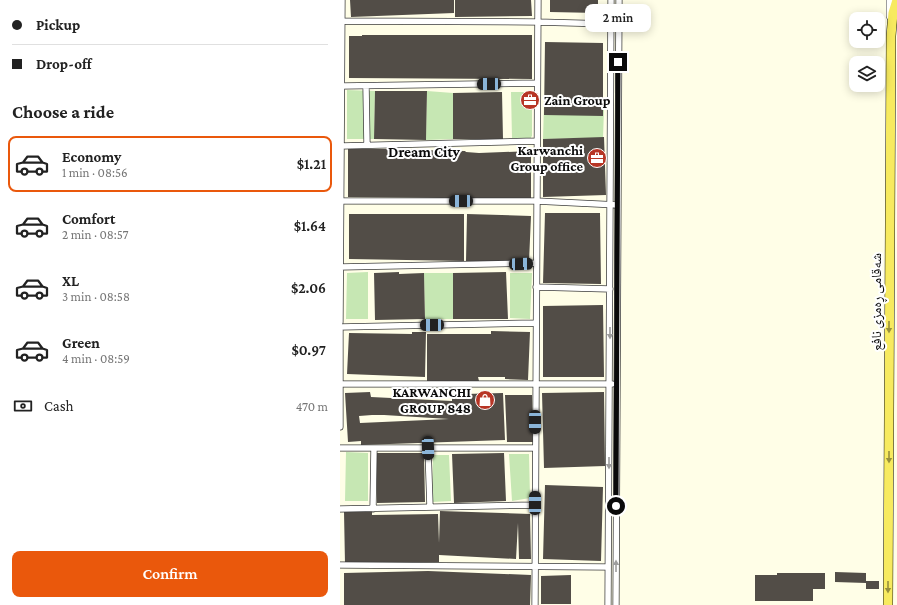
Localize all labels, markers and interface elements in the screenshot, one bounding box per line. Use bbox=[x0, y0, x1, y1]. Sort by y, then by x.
callout: 2 min bbox=[585, 4, 651, 32]
text: 2 min bbox=[603, 10, 633, 25]
map controls bbox=[849, 12, 885, 92]
button: locate bbox=[849, 12, 885, 48]
text: Pickup bbox=[36, 17, 80, 33]
route end bbox=[609, 53, 627, 71]
text: Drop-off bbox=[36, 56, 92, 72]
button: layers bbox=[849, 56, 885, 92]
car bbox=[477, 78, 501, 90]
office icon: Zain Group bbox=[519, 89, 541, 111]
place label: Zain Group bbox=[544, 92, 611, 108]
text: Choose a ride bbox=[12, 102, 114, 122]
place label: Karwanchi Group office bbox=[510, 142, 583, 174]
district label: Dream City bbox=[388, 144, 461, 160]
icon: car bbox=[14, 146, 50, 182]
office icon: Karwanchi Group office bbox=[586, 147, 608, 169]
text: Economy bbox=[62, 149, 121, 165]
text: $1.21 bbox=[297, 156, 326, 172]
text: 1 min · 08:56 bbox=[62, 165, 128, 180]
car bbox=[449, 195, 473, 207]
icon: car bbox=[14, 208, 50, 244]
text: Comfort bbox=[62, 211, 116, 227]
text: $1.64 bbox=[294, 218, 326, 234]
text: 2 min · 08:57 bbox=[62, 227, 129, 242]
street label: شەقامی ڕەمزی نافع bbox=[868, 253, 888, 351]
car bbox=[509, 258, 533, 270]
icon: car bbox=[14, 270, 50, 306]
text: XL bbox=[62, 273, 79, 289]
text: $2.06 bbox=[291, 280, 326, 296]
text: 3 min · 08:58 bbox=[62, 289, 130, 304]
car bbox=[420, 319, 444, 331]
one-way arrow bbox=[886, 321, 892, 334]
one-way arrow bbox=[607, 327, 613, 340]
icon: car bbox=[14, 332, 50, 368]
text: Green bbox=[62, 335, 100, 351]
text: $0.97 bbox=[292, 342, 326, 358]
text: 4 min · 08:59 bbox=[62, 351, 130, 366]
place label: KARWANCHI GROUP 848 bbox=[393, 384, 471, 416]
shop icon: KARWANCHI GROUP 848 bbox=[474, 389, 496, 411]
icon: cash bbox=[12, 395, 34, 417]
text: Cash bbox=[44, 398, 74, 414]
text: 470 m bbox=[296, 399, 328, 414]
car bbox=[529, 410, 541, 434]
car bbox=[422, 436, 434, 460]
one-way arrow bbox=[886, 451, 892, 464]
one-way arrow bbox=[606, 457, 612, 470]
car bbox=[529, 491, 541, 515]
route start bbox=[607, 497, 625, 515]
button: Confirm bbox=[12, 551, 328, 597]
one-way arrow bbox=[613, 559, 619, 572]
one-way arrow bbox=[885, 581, 891, 594]

